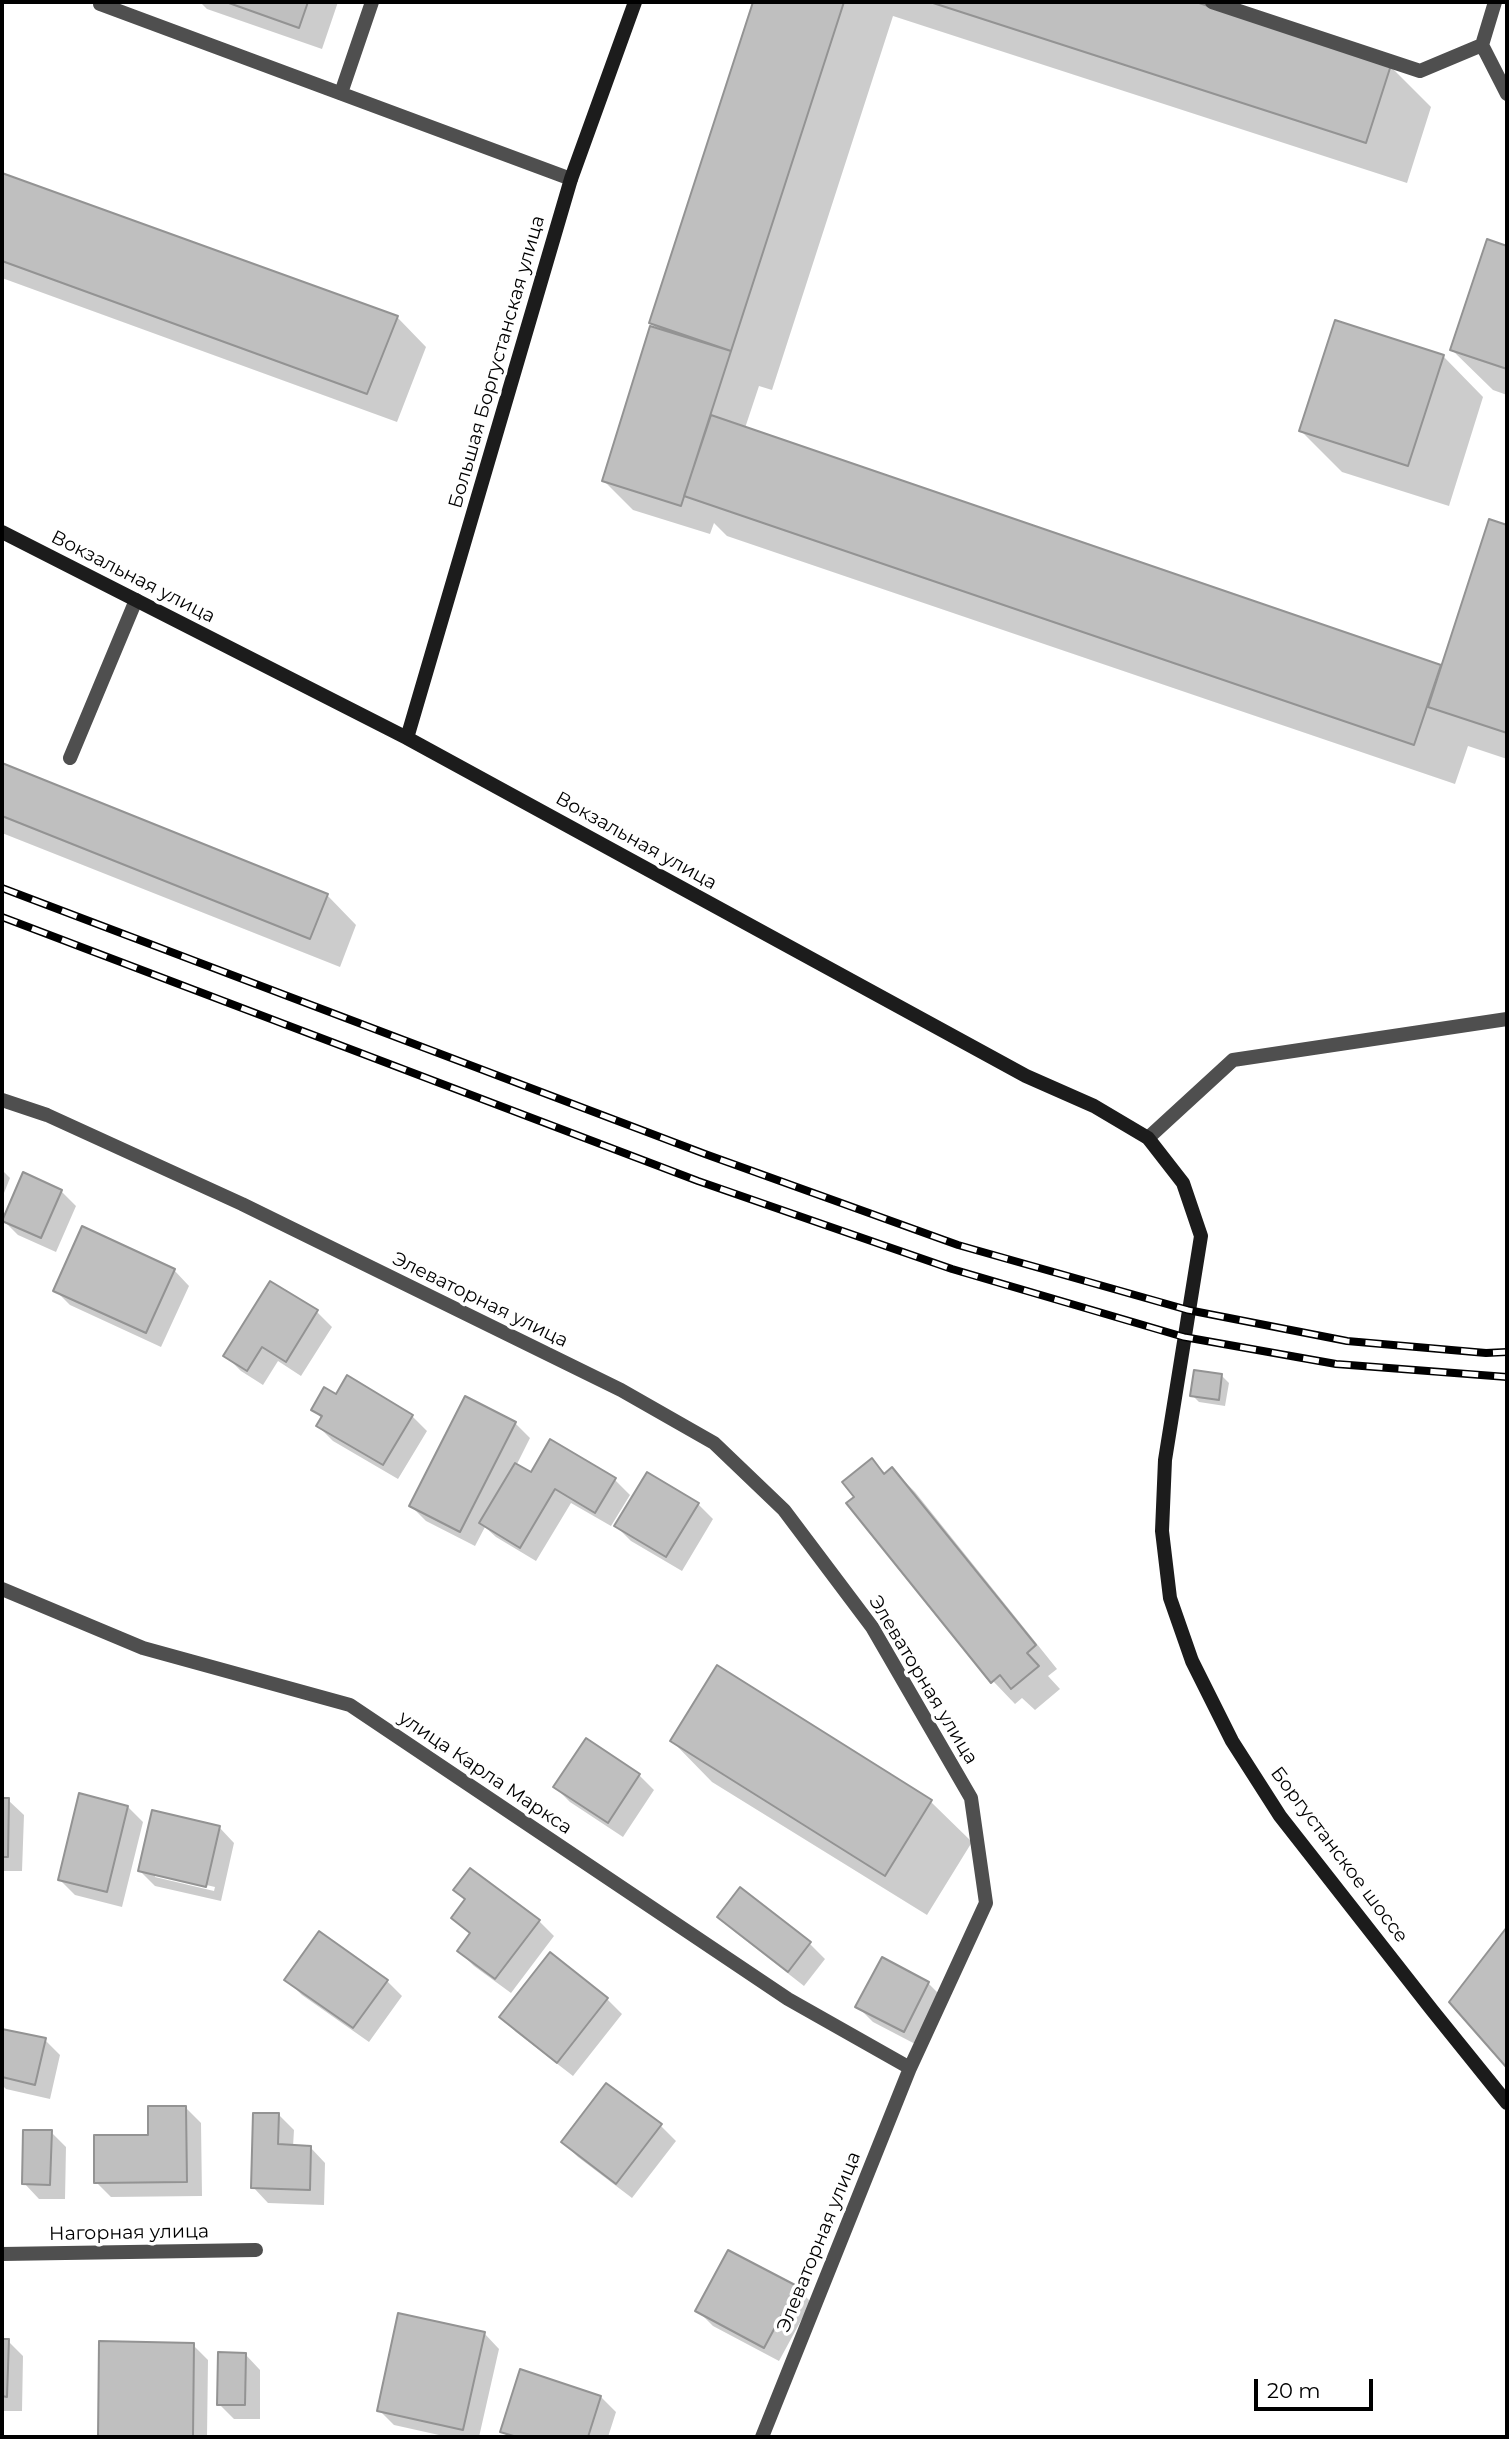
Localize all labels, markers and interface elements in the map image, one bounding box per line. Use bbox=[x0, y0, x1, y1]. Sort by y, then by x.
street label: Большая Боргустанская улица bbox=[444, 213, 550, 511]
street label: Вокзальная улица bbox=[47, 526, 219, 628]
street label: Вокзальная улица bbox=[551, 787, 721, 895]
street label: Элеваторная улица bbox=[388, 1247, 572, 1353]
street label: Элеваторная улица bbox=[864, 1591, 982, 1769]
street label: улица Карла Маркса bbox=[394, 1706, 576, 1840]
street label: Боргустанское шоссе bbox=[1265, 1763, 1413, 1947]
street label: Элеваторная улица bbox=[772, 2148, 866, 2336]
street label: Нагорная улица bbox=[49, 2220, 209, 2246]
scale bar bbox=[1257, 2366, 1376, 2410]
text: 20 m bbox=[1267, 2378, 1321, 2403]

